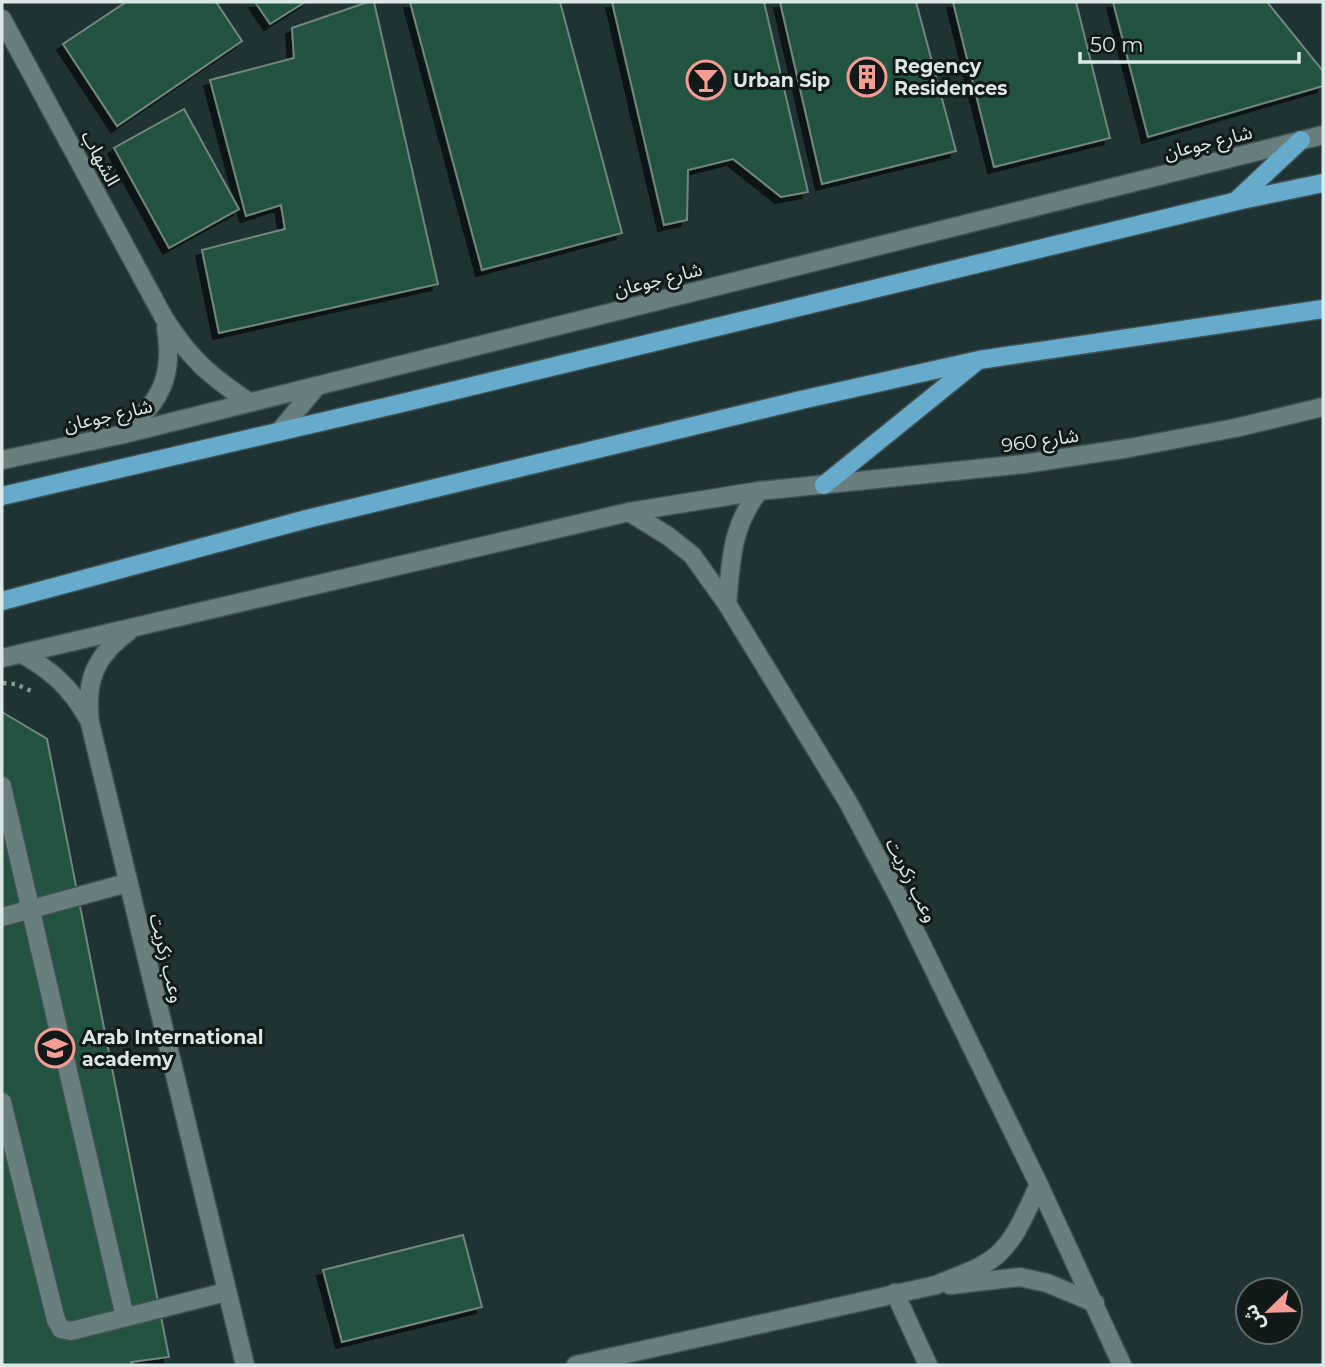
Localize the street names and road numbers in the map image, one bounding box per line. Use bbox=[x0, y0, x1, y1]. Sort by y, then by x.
street label: شارع جوعان bbox=[1162, 120, 1255, 167]
street label: الشهاب bbox=[76, 126, 125, 190]
street label: شارع جوعان bbox=[612, 257, 705, 304]
street label: شارع جوعان bbox=[62, 394, 155, 439]
street label: شارع 960 bbox=[1000, 424, 1080, 459]
street label: وعب زكريت bbox=[881, 834, 943, 926]
street label: وعب زكريت bbox=[144, 911, 189, 1005]

